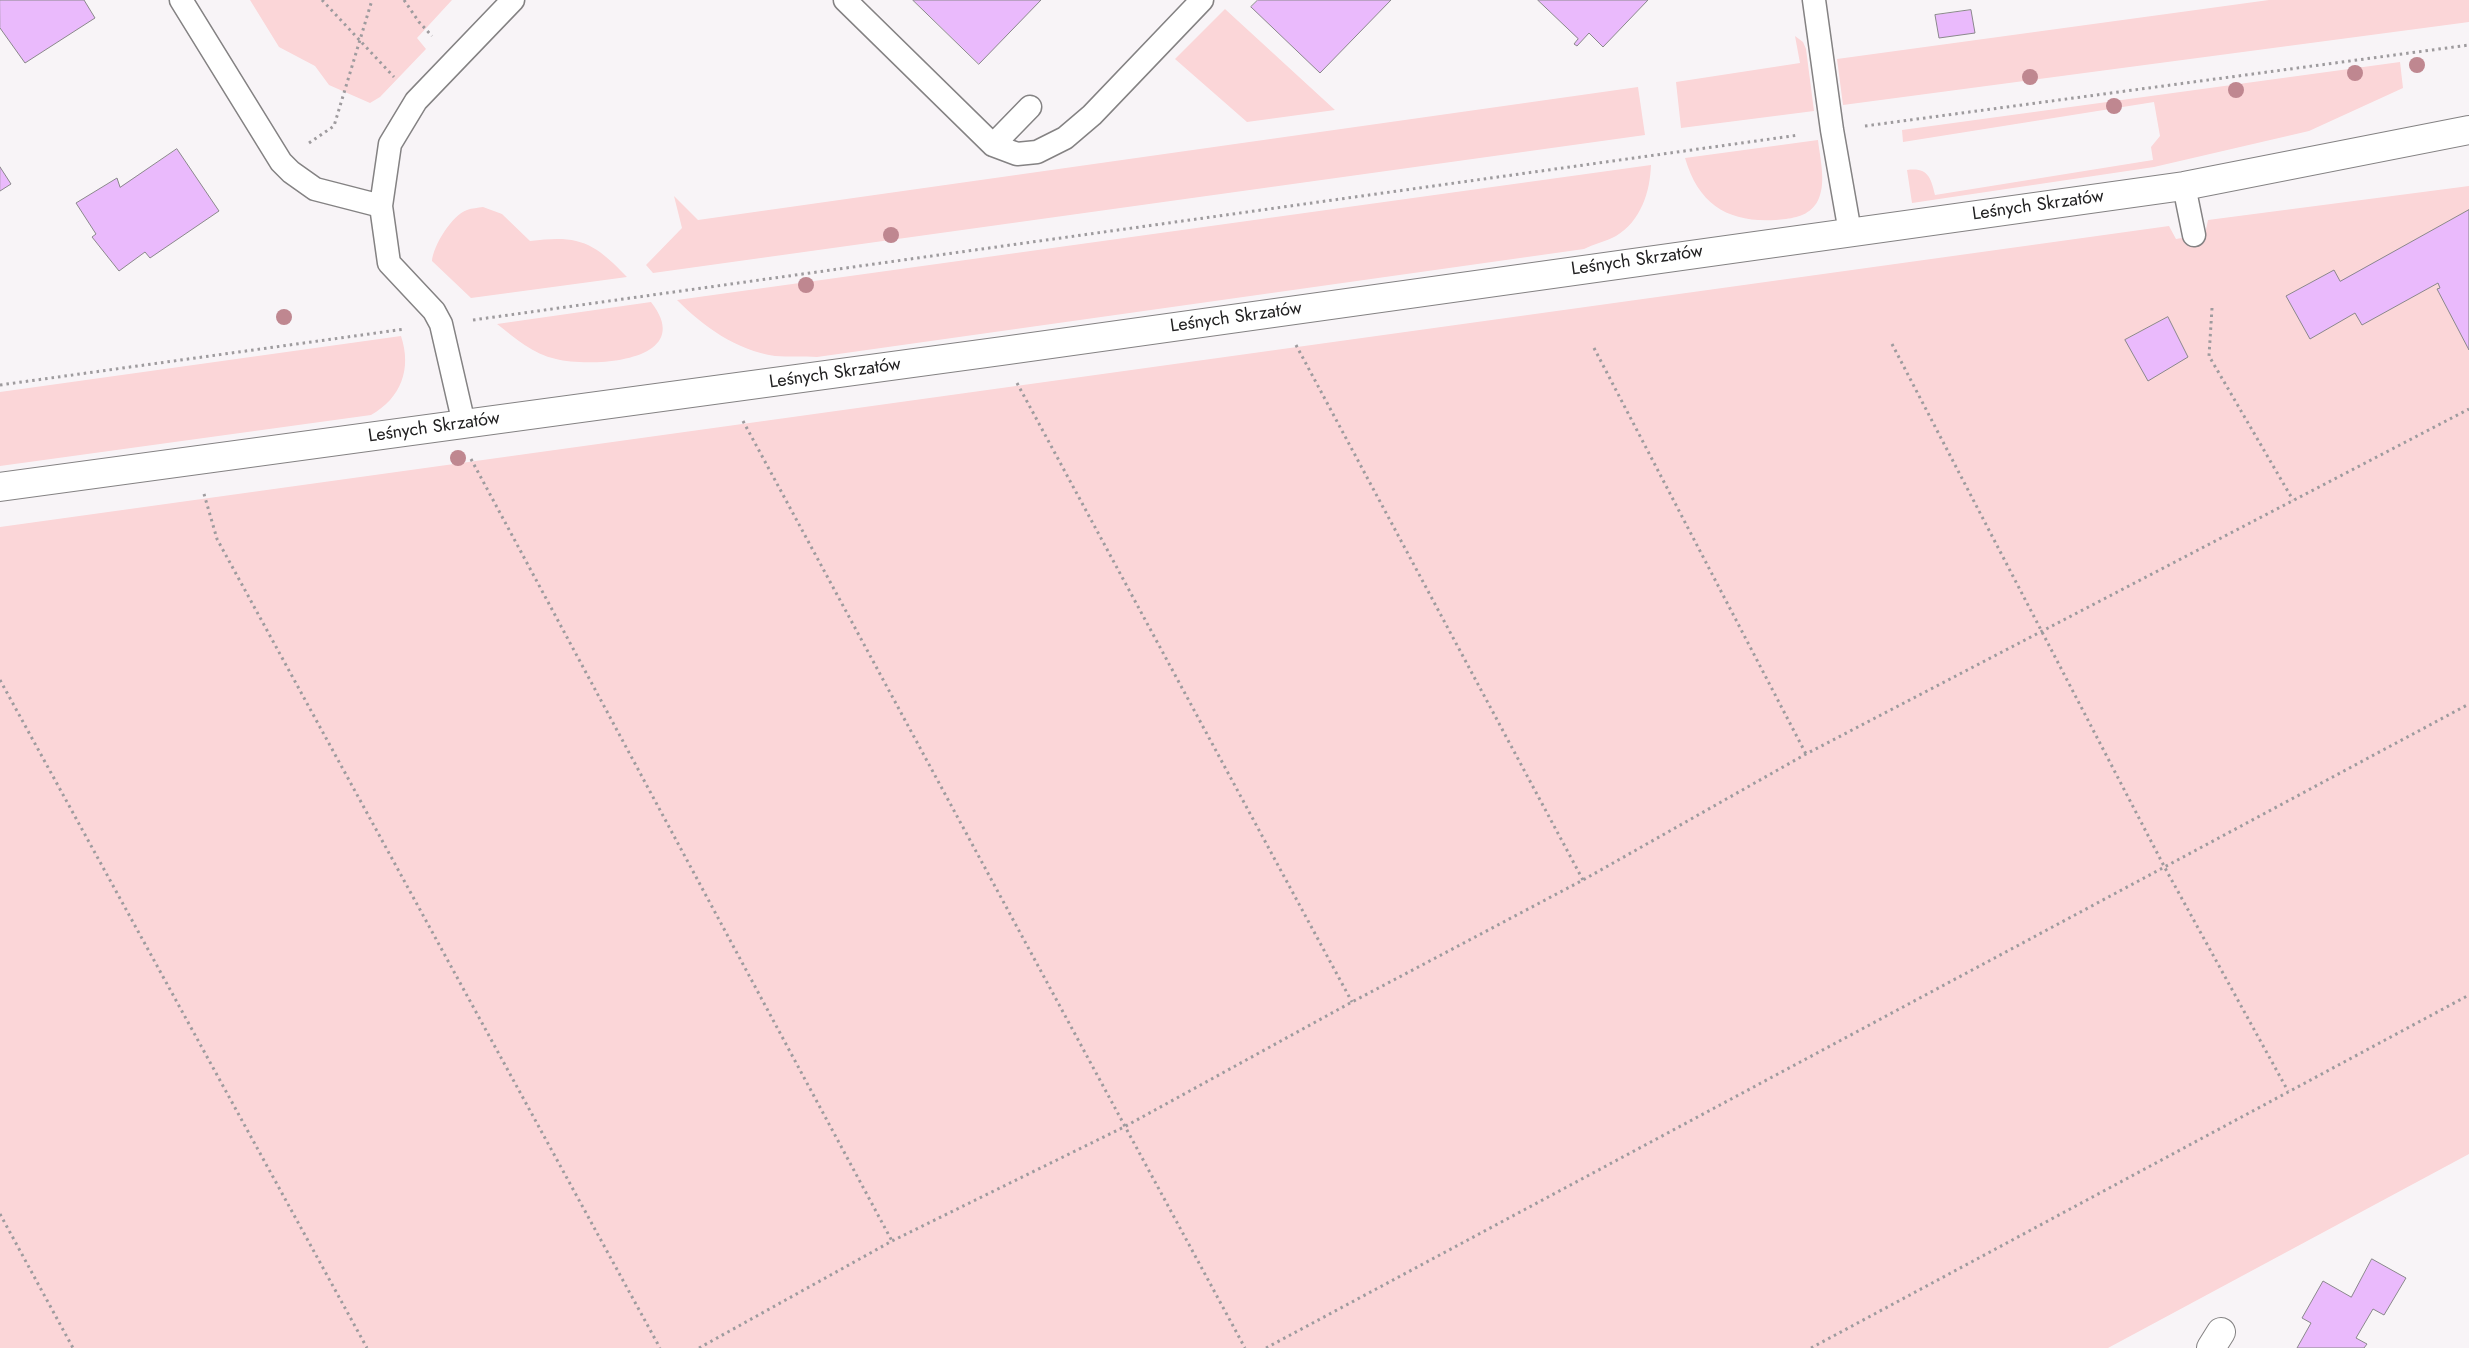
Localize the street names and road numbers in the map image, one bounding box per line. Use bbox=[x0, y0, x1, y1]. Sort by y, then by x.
street label: Leśnych Skrzatów bbox=[1971, 186, 2105, 226]
street label: Leśnych Skrzatów bbox=[1570, 241, 1704, 281]
street label: Leśnych Skrzatów bbox=[1169, 298, 1303, 338]
street label: Leśnych Skrzatów bbox=[768, 354, 902, 394]
street label: Leśnych Skrzatów bbox=[367, 408, 501, 448]

